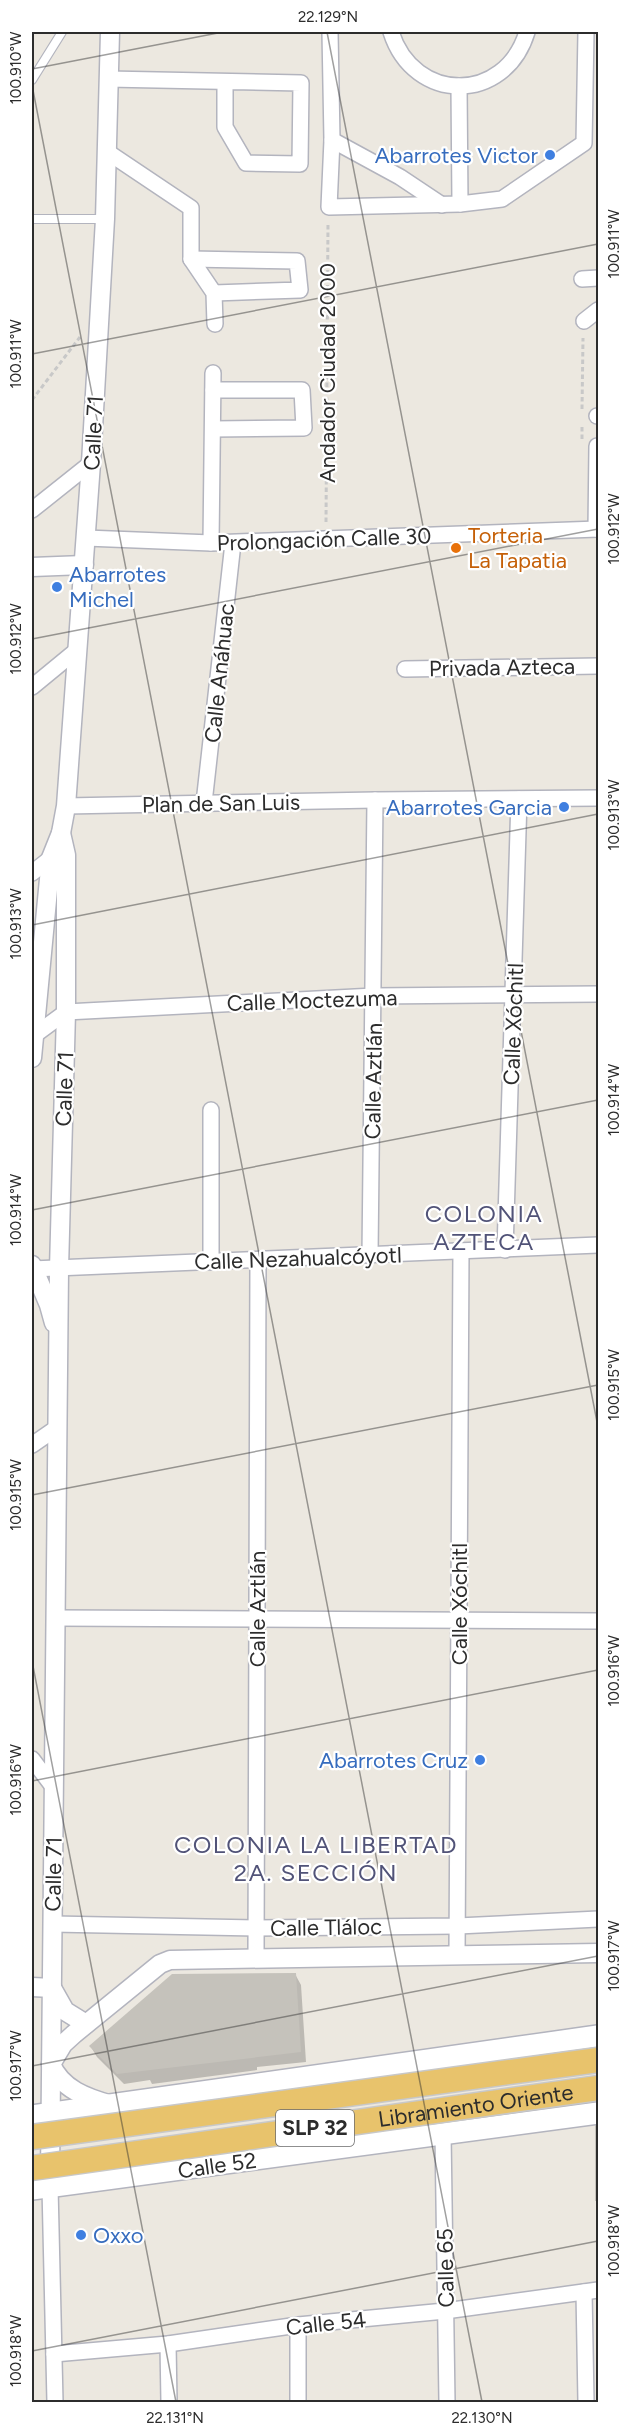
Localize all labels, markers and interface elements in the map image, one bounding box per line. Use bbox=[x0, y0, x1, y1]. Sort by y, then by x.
text: 22.129°N bbox=[298, 8, 358, 26]
text: 100.910°W bbox=[7, 31, 25, 104]
place label: Abarrotes Victor bbox=[375, 142, 539, 169]
marker: Abarrotes Victor bbox=[543, 148, 557, 162]
text: 100.911°W bbox=[605, 209, 623, 279]
street label: Andador Ciudad 2000 bbox=[314, 263, 341, 483]
text: 100.911°W bbox=[7, 319, 25, 389]
street label: Calle 71 bbox=[78, 395, 109, 471]
text: 100.912°W bbox=[605, 493, 623, 565]
street label: Prolongación Calle 30 bbox=[216, 522, 432, 557]
place label: Torteria La Tapatia bbox=[468, 522, 567, 574]
marker: Torteria La Tapatia bbox=[449, 541, 463, 555]
place label: Abarrotes Michel bbox=[69, 561, 166, 613]
marker: Abarrotes Michel bbox=[50, 580, 64, 594]
street label: Calle Anáhuac bbox=[199, 602, 240, 744]
text: 100.912°W bbox=[7, 603, 25, 675]
street label: Privada Azteca bbox=[429, 653, 575, 682]
text: 100.913°W bbox=[605, 779, 623, 851]
street label: Plan de San Luis bbox=[142, 789, 300, 818]
place label: Abarrotes Garcia bbox=[386, 794, 552, 821]
marker: Abarrotes Garcia bbox=[557, 800, 571, 814]
text: 100.913°W bbox=[7, 888, 25, 960]
street label: Calle Xóchitl bbox=[498, 962, 529, 1086]
street label: Calle Moctezuma bbox=[226, 984, 398, 1017]
street label: Calle Aztlán bbox=[359, 1023, 388, 1140]
street label: Calle 71 bbox=[50, 1051, 79, 1127]
text: 100.914°W bbox=[605, 1063, 623, 1136]
text: 100.914°W bbox=[7, 1173, 25, 1246]
district label: COLONIA AZTECA bbox=[425, 1199, 543, 1256]
street label: Calle Nezahualcóyotl bbox=[194, 1241, 402, 1276]
text: 100.915°W bbox=[605, 1349, 623, 1421]
text: 100.915°W bbox=[7, 1459, 25, 1531]
street label: Calle Xóchitl bbox=[446, 1543, 473, 1665]
street label: Calle Aztlán bbox=[244, 1551, 271, 1667]
text: 100.916°W bbox=[605, 1635, 623, 1707]
text: 100.916°W bbox=[7, 1744, 25, 1816]
place label: Abarrotes Cruz bbox=[319, 1747, 468, 1774]
marker: Abarrotes Cruz bbox=[473, 1753, 487, 1767]
district label: COLONIA LA LIBERTAD 2A. SECCIÓN bbox=[174, 1830, 458, 1887]
street label: Calle 71 bbox=[39, 1836, 68, 1912]
street label: Calle Tláloc bbox=[270, 1913, 382, 1942]
text: 100.917°W bbox=[605, 1920, 623, 1992]
text: 100.917°W bbox=[7, 2030, 25, 2102]
street label: Libramiento Oriente bbox=[376, 2079, 575, 2133]
road number: SLP 32 bbox=[276, 2110, 354, 2146]
street label: Calle 52 bbox=[176, 2147, 258, 2184]
text: 100.918°W bbox=[605, 2204, 623, 2277]
place label: Oxxo bbox=[93, 2222, 144, 2249]
marker: Oxxo bbox=[74, 2228, 88, 2242]
street label: Calle 65 bbox=[431, 2228, 460, 2308]
street label: Calle 54 bbox=[285, 2306, 368, 2341]
text: 100.918°W bbox=[7, 2314, 25, 2387]
text: 22.131°N bbox=[146, 2409, 204, 2427]
text: 22.130°N bbox=[451, 2409, 513, 2427]

